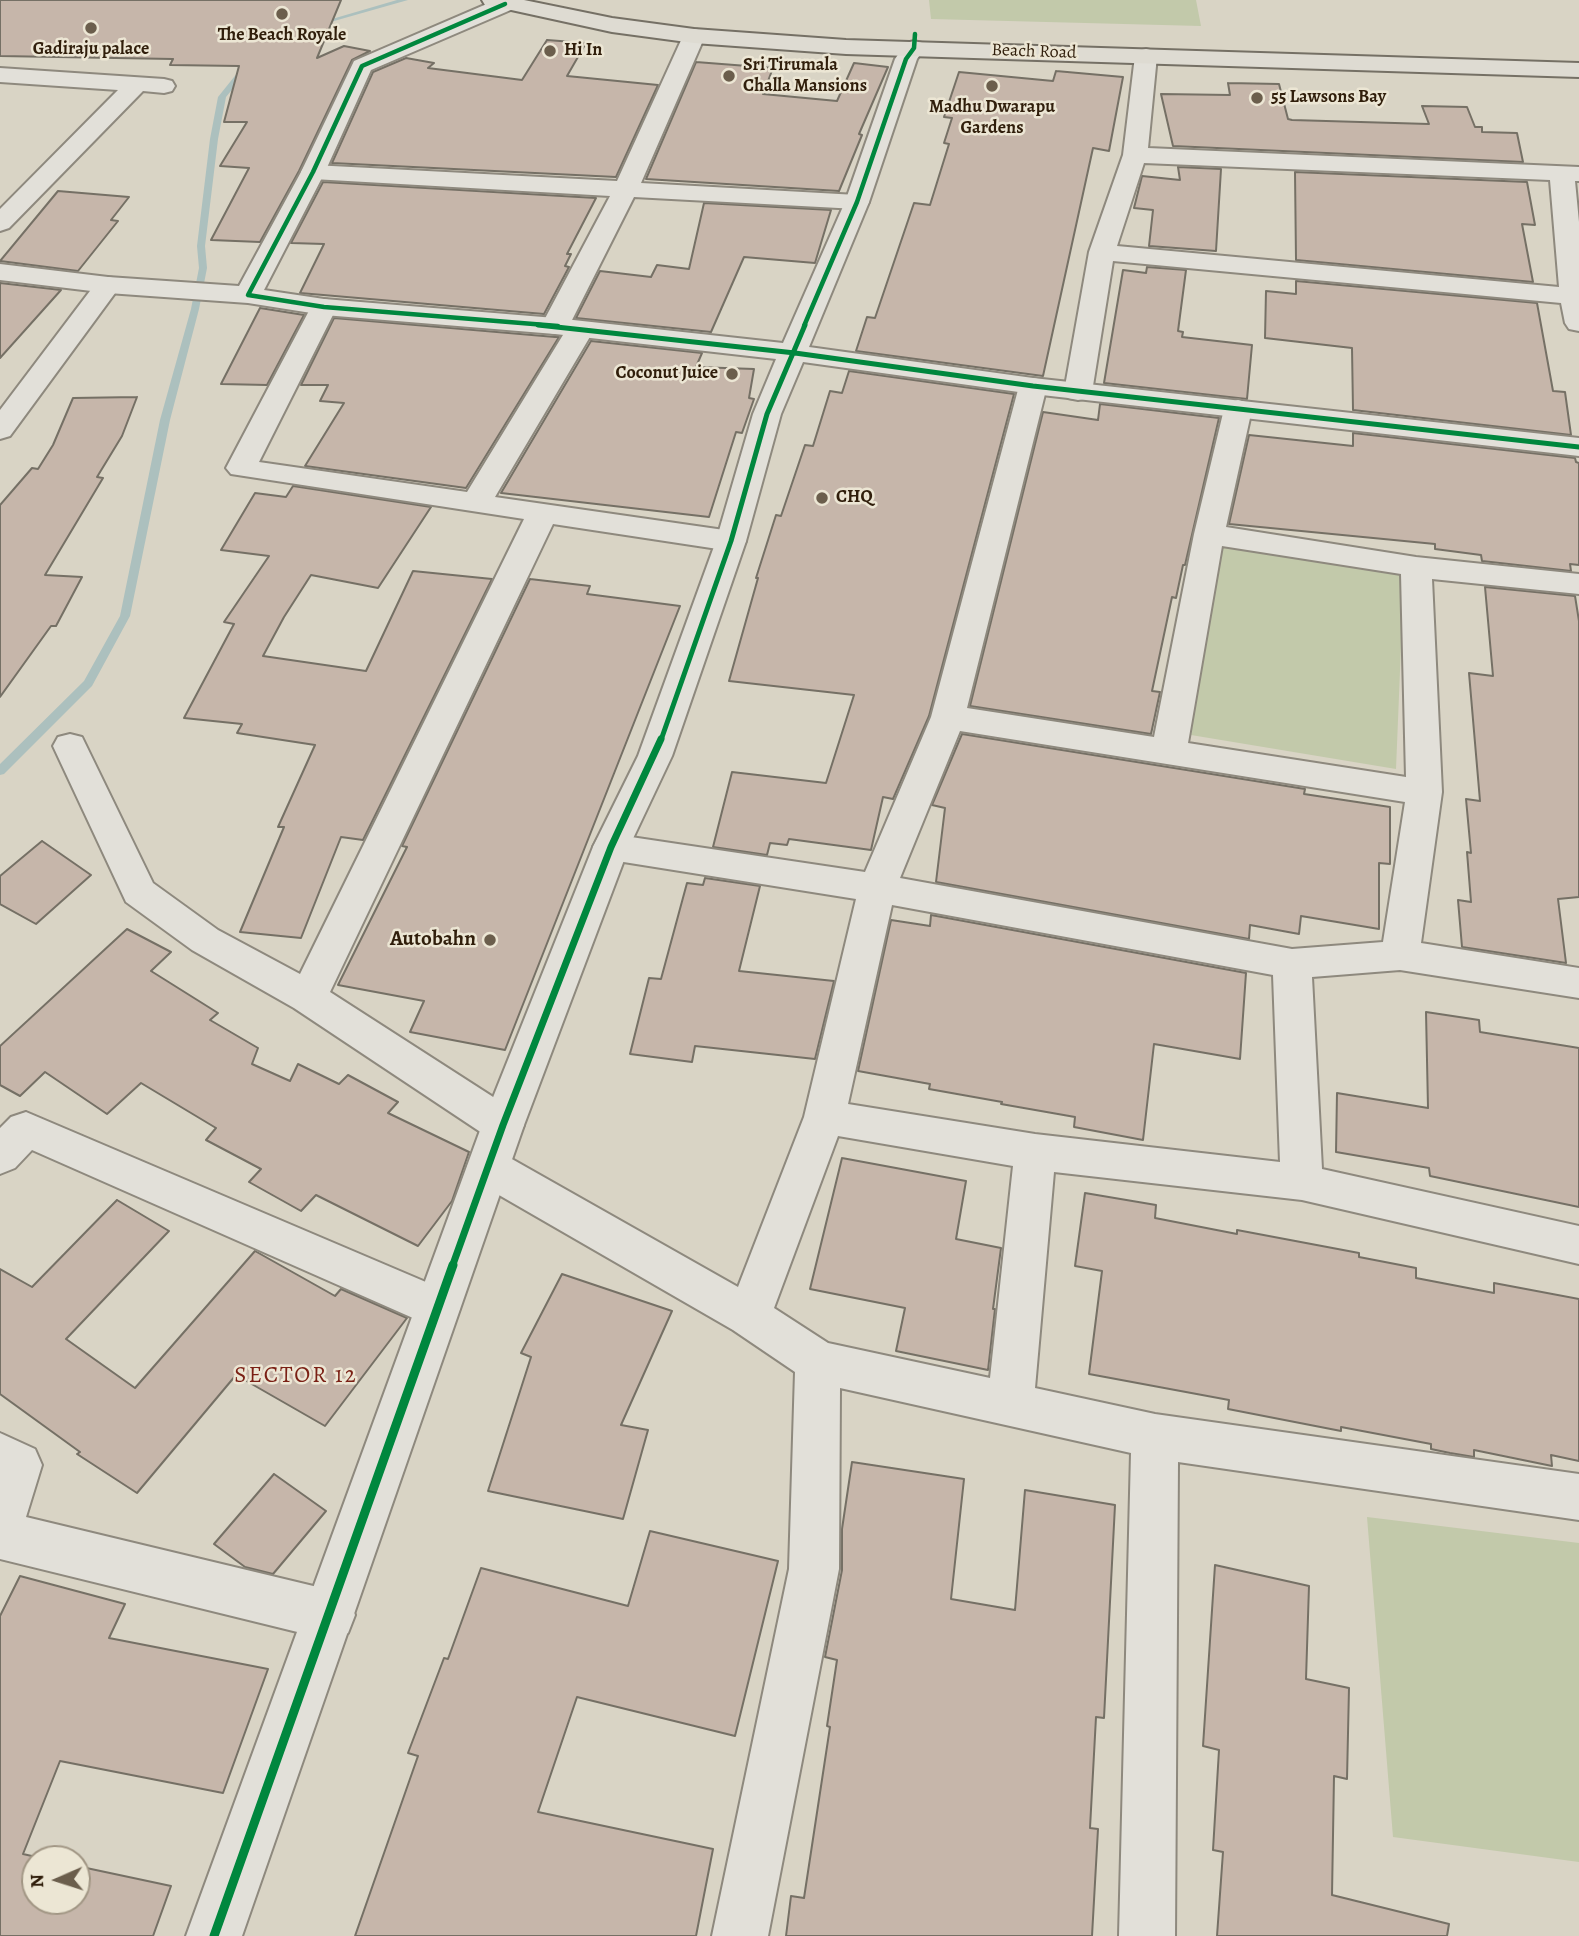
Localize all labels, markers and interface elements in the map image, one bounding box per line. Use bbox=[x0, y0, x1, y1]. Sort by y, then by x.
marker: The Beach Royale bbox=[274, 6, 290, 22]
marker: Gadiraju palace bbox=[83, 20, 99, 36]
place label: The Beach Royale bbox=[218, 25, 346, 47]
place label: Gadiraju palace bbox=[33, 39, 149, 61]
place label: Hi In bbox=[564, 40, 602, 62]
street label: Beach Road bbox=[991, 40, 1077, 64]
marker: Hi In bbox=[542, 43, 558, 59]
place label: Sri Tirumala Challa Mansions bbox=[743, 55, 867, 98]
marker: Sri Tirumala Challa Mansions bbox=[721, 68, 737, 84]
marker: Madhu Dwarapu Gardens bbox=[984, 78, 1000, 94]
place label: 55 Lawsons Bay bbox=[1271, 87, 1386, 109]
marker: 55 Lawsons Bay bbox=[1249, 90, 1265, 106]
place label: Madhu Dwarapu Gardens bbox=[929, 97, 1055, 140]
place label: Coconut Juice bbox=[616, 363, 718, 385]
marker: Coconut Juice bbox=[724, 366, 740, 382]
place label: CHQ bbox=[836, 487, 873, 509]
marker: CHQ bbox=[814, 490, 830, 506]
place label: Autobahn bbox=[390, 927, 476, 953]
marker: Autobahn bbox=[482, 932, 498, 948]
district label: SECTOR 12 bbox=[235, 1362, 357, 1390]
north arrow bbox=[21, 1845, 91, 1915]
text: N bbox=[24, 1873, 50, 1889]

